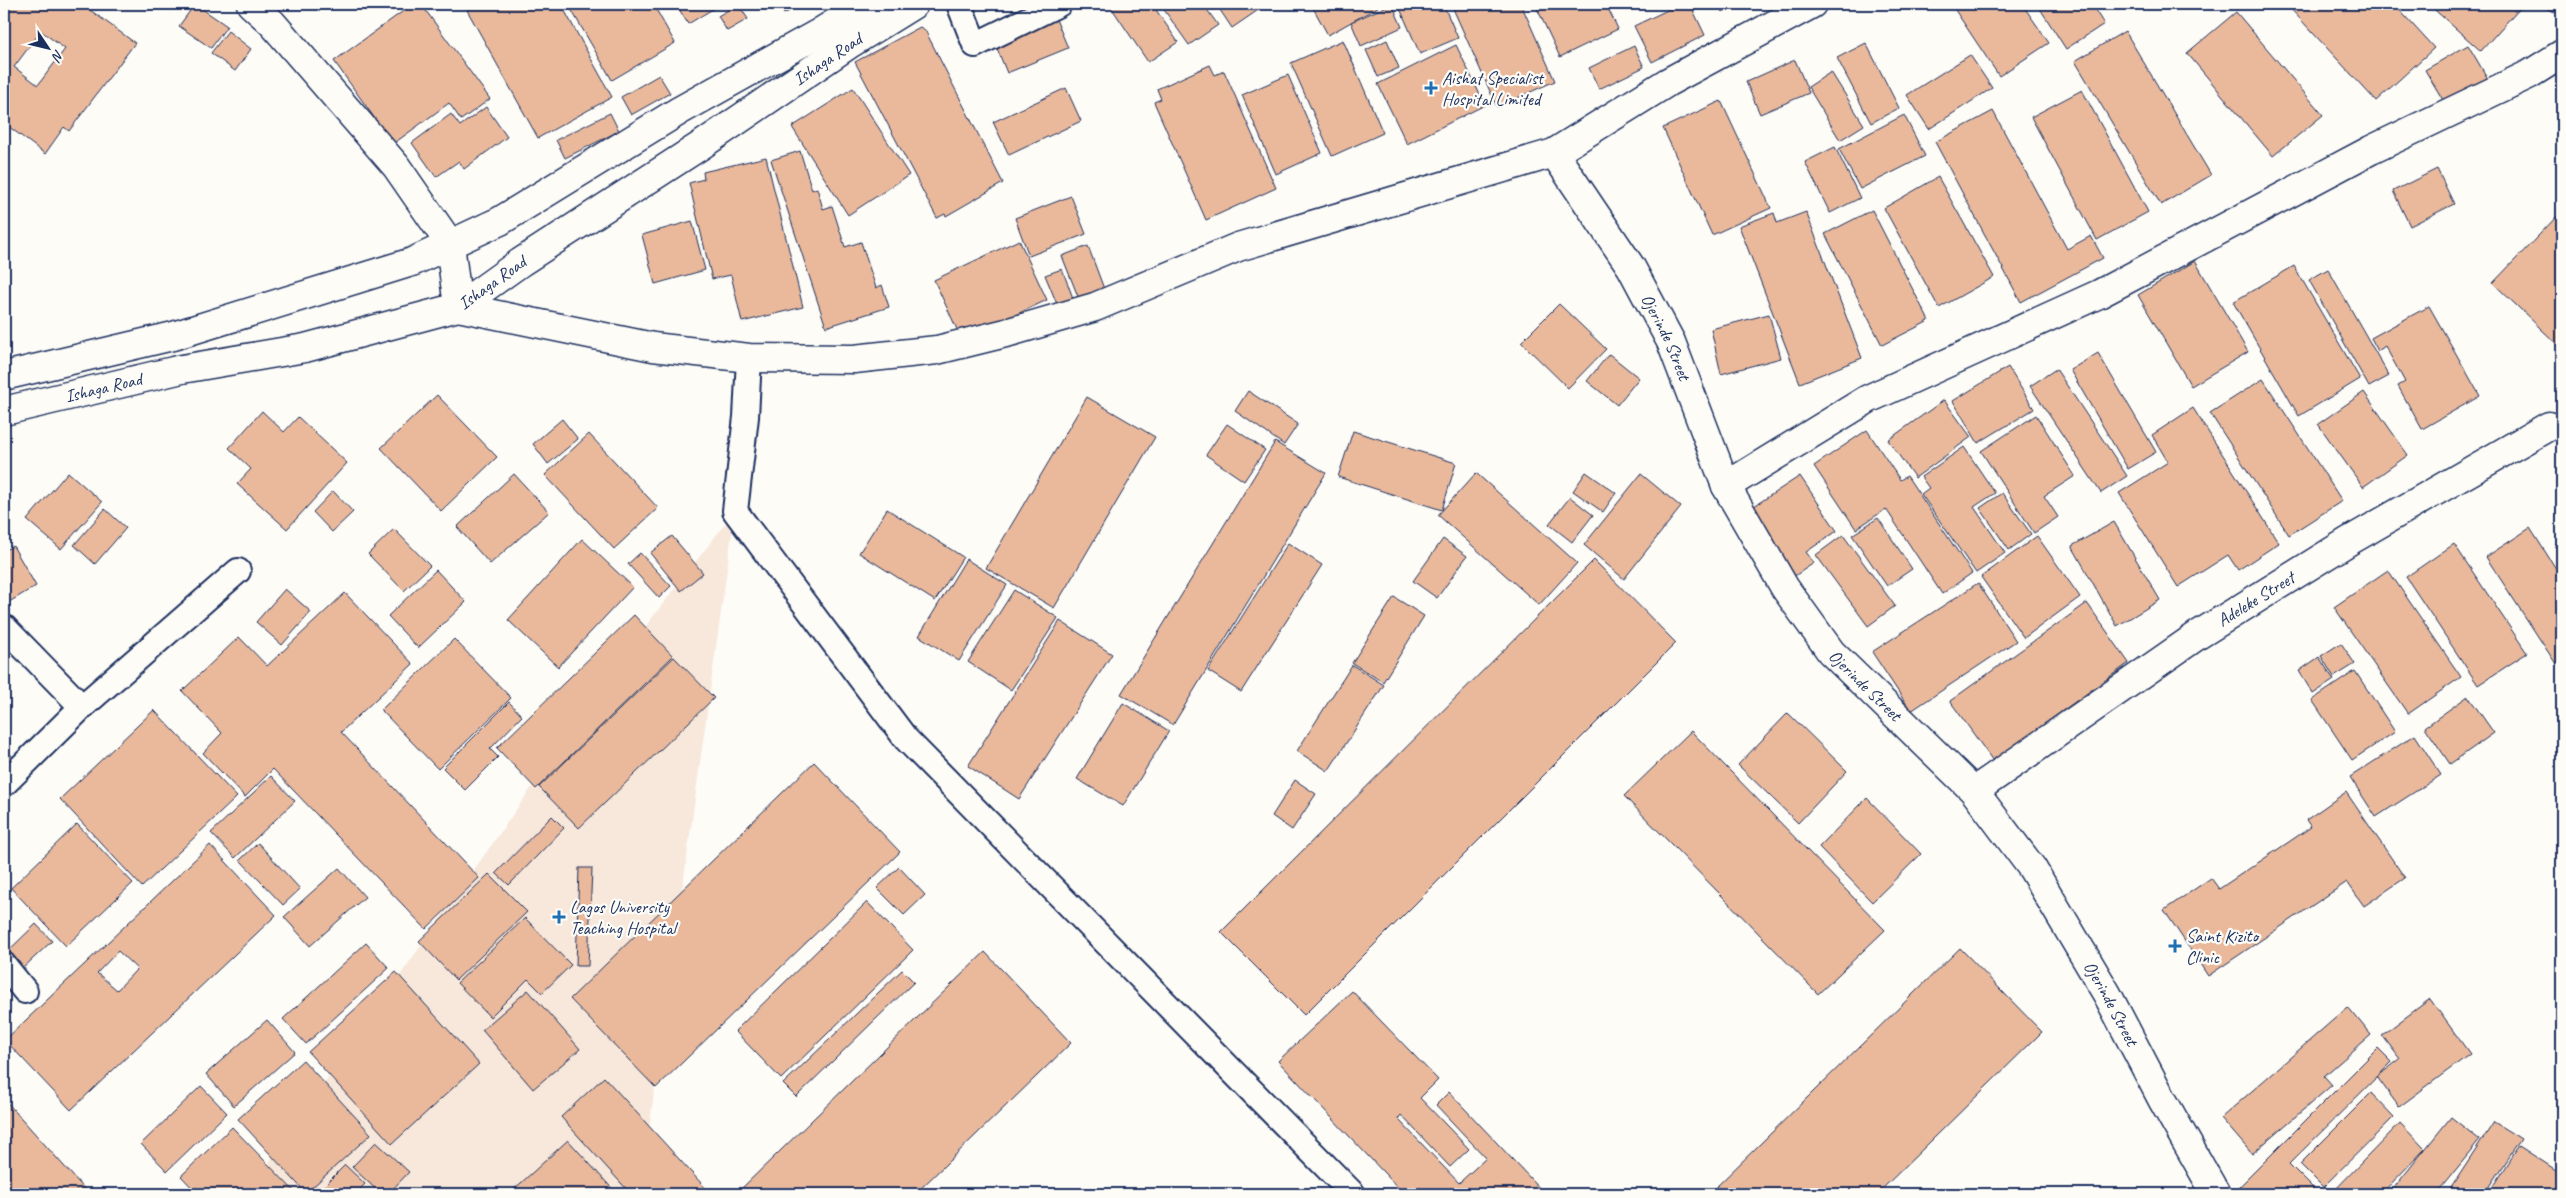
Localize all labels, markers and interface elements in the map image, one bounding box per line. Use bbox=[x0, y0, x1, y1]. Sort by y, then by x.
north arrow bbox=[22, 22, 72, 72]
street label: Ishaga Road bbox=[789, 27, 868, 90]
text: N bbox=[47, 47, 68, 66]
place label: Aishat Specialist Hospital Limited bbox=[1442, 67, 1545, 110]
marker: Aishat Specialist Hospital Limited bbox=[1424, 81, 1438, 95]
street label: Ishaga Road bbox=[454, 249, 533, 314]
street label: Ojerinde Street bbox=[1636, 290, 1696, 385]
street label: Ishaga Road bbox=[63, 367, 147, 407]
street label: Adeleke Street bbox=[2213, 565, 2301, 631]
street label: Ojerinde Street bbox=[1824, 645, 1908, 727]
place label: Lagos University Teaching Hospital bbox=[570, 896, 679, 939]
marker: Lagos University Teaching Hospital bbox=[552, 910, 566, 924]
place label: Saint Kizito Clinic bbox=[2186, 925, 2259, 968]
marker: Saint Kizito Clinic bbox=[2168, 939, 2182, 953]
street label: Ojerinde Street bbox=[2079, 957, 2144, 1051]

